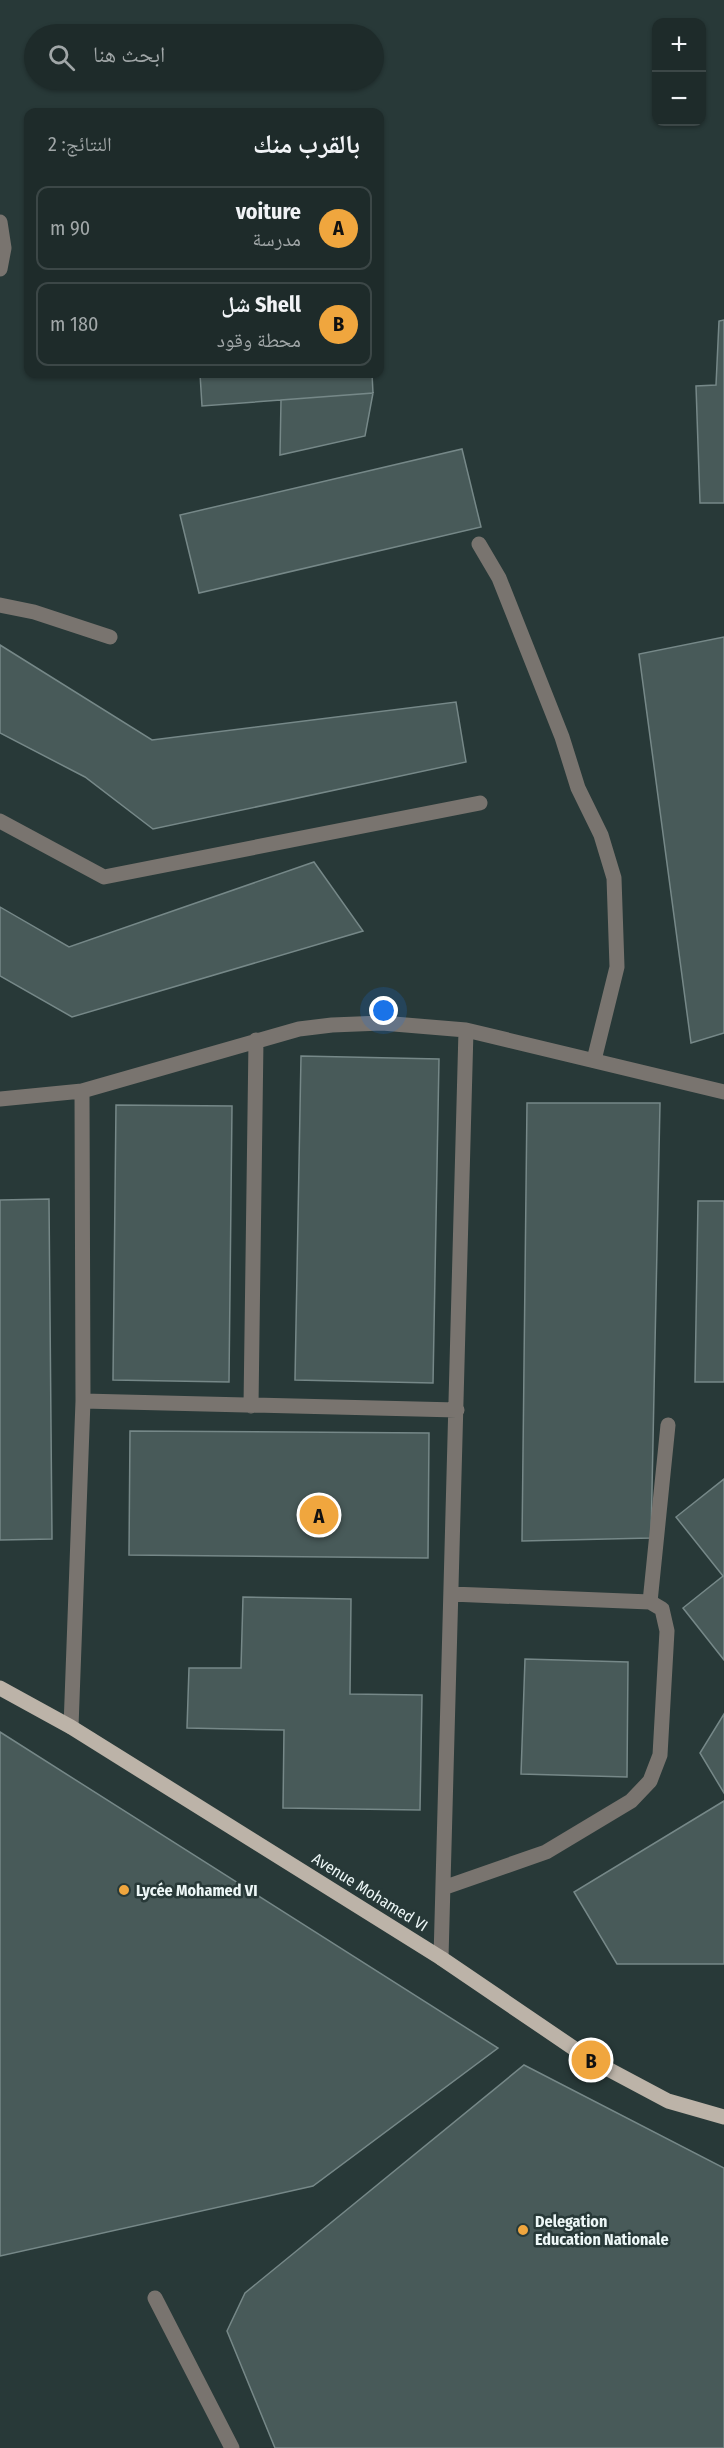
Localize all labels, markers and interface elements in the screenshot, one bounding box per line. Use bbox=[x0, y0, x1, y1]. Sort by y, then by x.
map controls bbox=[652, 18, 706, 126]
button: + bbox=[652, 18, 706, 72]
search box bbox=[24, 24, 384, 90]
icon: search bbox=[45, 41, 78, 74]
text: ابحث هنا bbox=[93, 41, 165, 68]
button: − bbox=[652, 72, 706, 126]
text: بالقرب منك bbox=[253, 129, 360, 160]
text: النتائج: 2 bbox=[48, 132, 112, 156]
text: voiture bbox=[236, 198, 301, 225]
text: 90 m bbox=[50, 216, 90, 240]
text: A bbox=[333, 216, 344, 240]
text: مدرسة bbox=[252, 227, 301, 251]
text: Shell شل bbox=[221, 291, 301, 318]
text: 180 m bbox=[50, 312, 98, 336]
text: B bbox=[333, 312, 344, 336]
text: محطة وقود bbox=[217, 328, 301, 352]
your location bbox=[369, 996, 398, 1025]
pin: A bbox=[300, 1492, 338, 1538]
street label: Avenue Mohamed VI bbox=[309, 1849, 431, 1935]
place label: Lycée Mohamed VI bbox=[136, 1881, 257, 1900]
marker: Lycée Mohamed VI bbox=[117, 1883, 131, 1897]
pin: B bbox=[572, 2038, 610, 2082]
place label: Delegation Education Nationale bbox=[535, 2212, 669, 2249]
marker: Delegation Education Nationale bbox=[516, 2223, 530, 2237]

